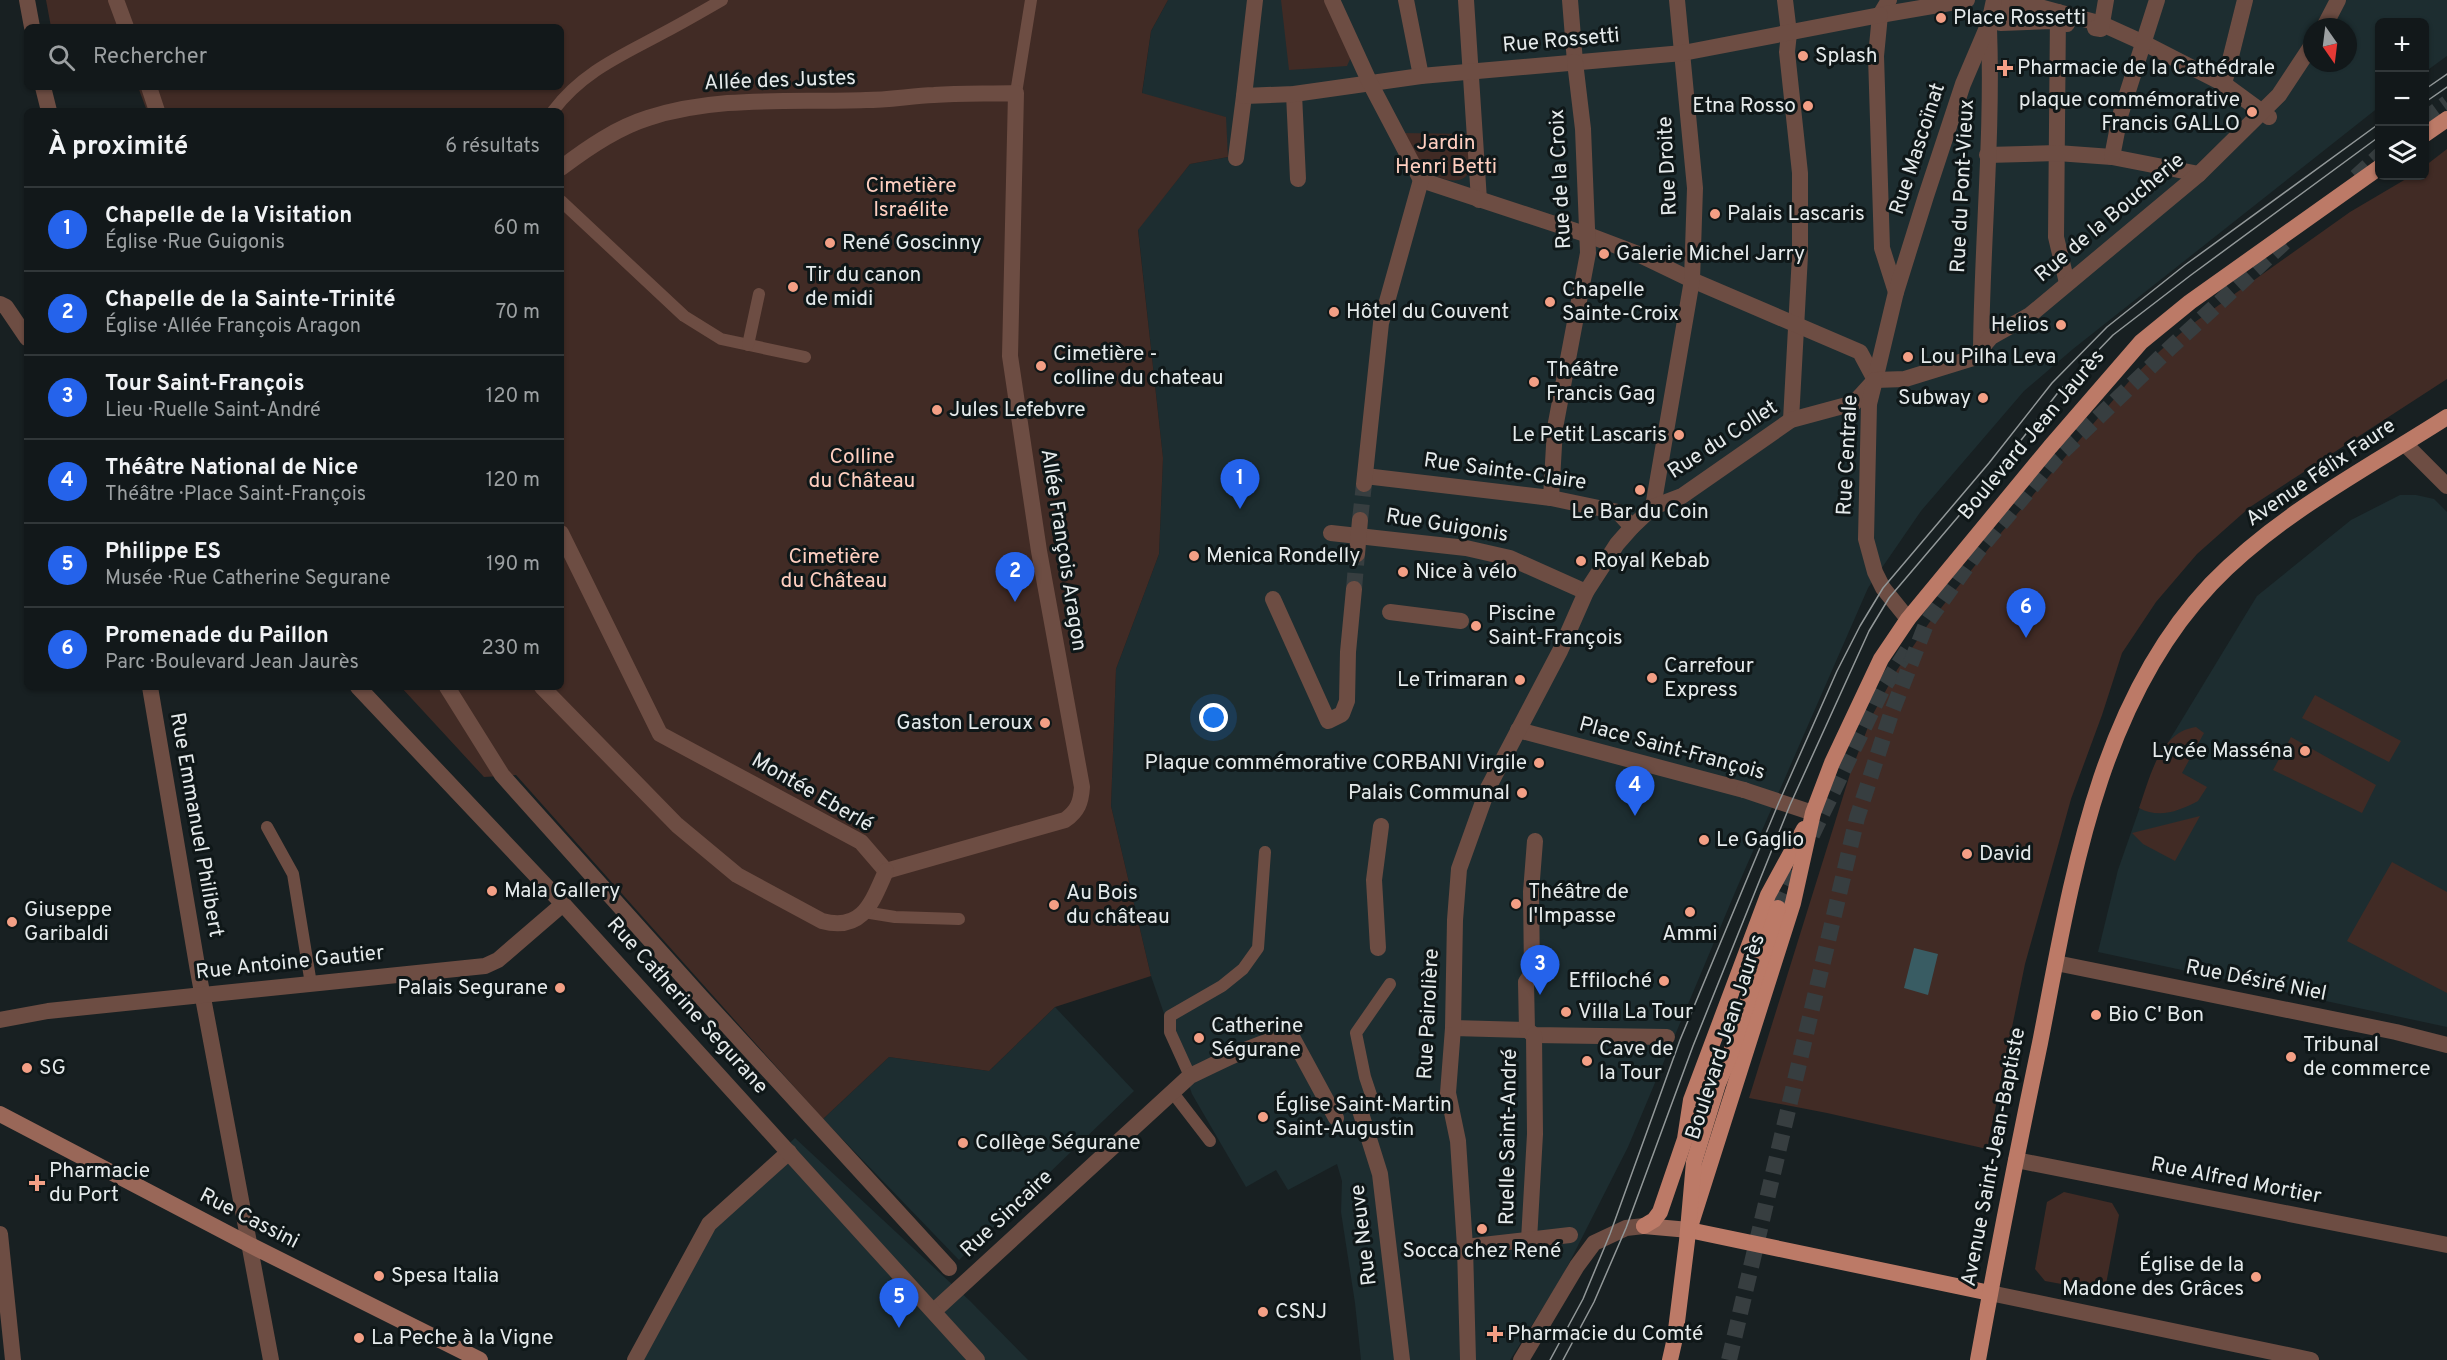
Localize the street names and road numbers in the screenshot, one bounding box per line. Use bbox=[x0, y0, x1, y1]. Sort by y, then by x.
street label: Rue Rossetti bbox=[1501, 22, 1621, 60]
street label: Allée des Justes bbox=[704, 65, 856, 97]
street label: Rue Mascoïnat bbox=[1884, 80, 1952, 218]
street label: Rue du Pont-Vieux bbox=[1945, 98, 1981, 274]
street label: Rue de la Croix bbox=[1544, 108, 1578, 250]
street label: Rue Droite bbox=[1652, 115, 1684, 217]
street label: Rue de la Boucherie bbox=[2030, 147, 2190, 289]
street label: Boulevard Jean Jaurès bbox=[1953, 344, 2111, 526]
street label: Rue du Collet bbox=[1663, 394, 1783, 486]
street label: Rue Centrale bbox=[1831, 394, 1865, 516]
street label: Avenue Félix Faure bbox=[2241, 413, 2401, 533]
street label: Allée François Aragon bbox=[1034, 447, 1092, 653]
street label: Rue Sainte-Claire bbox=[1422, 447, 1588, 497]
street label: Rue Guigonis bbox=[1384, 503, 1510, 549]
street label: Rue Emmanuel Philibert bbox=[163, 710, 229, 940]
street label: Place Saint-François bbox=[1576, 711, 1768, 787]
street label: Montée Eberlé bbox=[746, 747, 878, 839]
street label: Rue Catherine Segurane bbox=[600, 912, 774, 1100]
street label: Boulevard Jean Jaurès bbox=[1680, 931, 1772, 1143]
street label: Rue Antoine Gautier bbox=[194, 940, 386, 986]
street label: Rue Pairolière bbox=[1412, 948, 1446, 1080]
street label: Rue Désiré Niel bbox=[2183, 954, 2329, 1008]
street label: Avenue Saint-Jean-Baptiste bbox=[1956, 1025, 2032, 1289]
street label: Ruelle Saint-André bbox=[1494, 1048, 1524, 1226]
street label: Rue Alfred Mortier bbox=[2148, 1151, 2324, 1211]
street label: Rue Sincaire bbox=[955, 1164, 1059, 1264]
street label: Rue Cassini bbox=[195, 1182, 303, 1256]
street label: Rue Neuve bbox=[1344, 1183, 1384, 1287]

